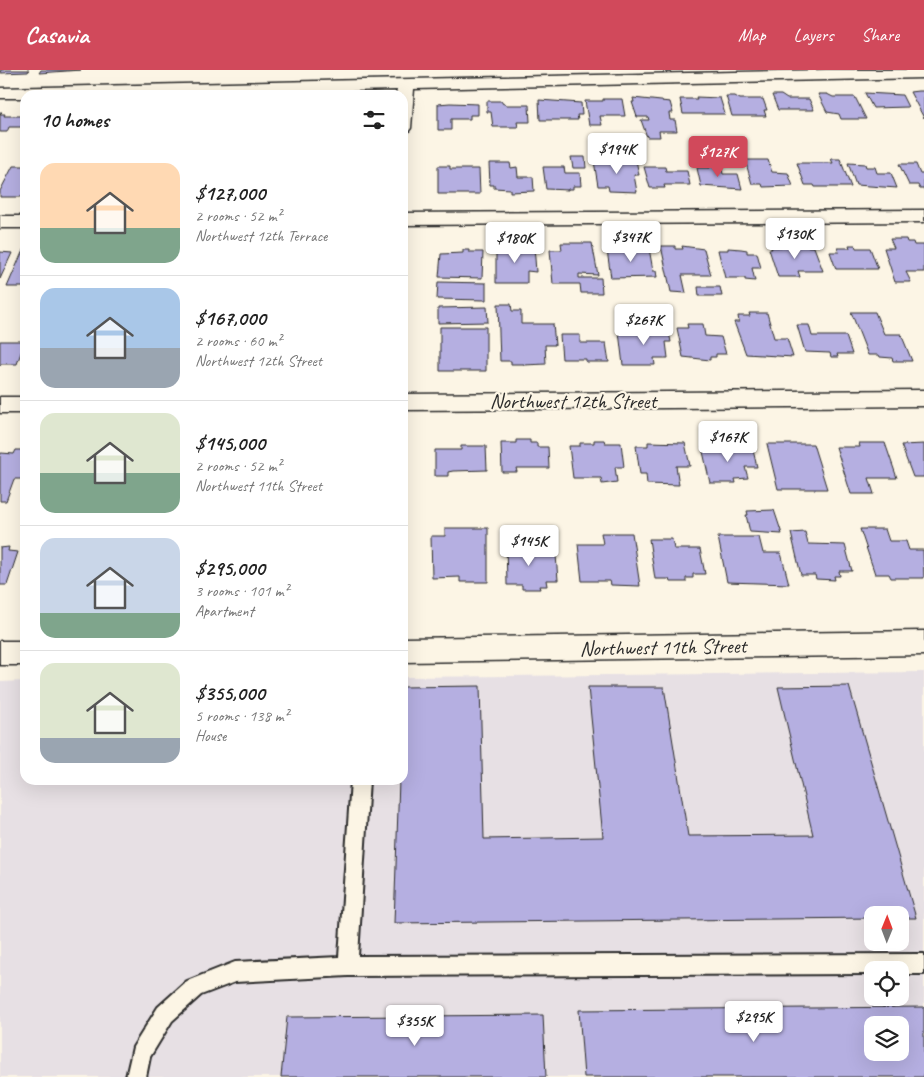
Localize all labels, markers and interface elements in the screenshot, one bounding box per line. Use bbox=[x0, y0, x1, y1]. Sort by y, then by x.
text: Casavia bbox=[25, 20, 89, 50]
text: Map bbox=[738, 24, 766, 46]
text: Layers bbox=[794, 24, 833, 46]
text: Share bbox=[861, 24, 899, 46]
icon: filters bbox=[360, 106, 388, 134]
text: 10 homes bbox=[40, 107, 109, 133]
pin: $194K bbox=[582, 132, 652, 175]
pin: $127K bbox=[683, 136, 753, 178]
text: $194K bbox=[599, 139, 635, 159]
text: $127K bbox=[700, 142, 736, 162]
text: $127,000 bbox=[195, 180, 265, 206]
icon: home bbox=[80, 183, 140, 243]
text: 2 rooms · 52 m² bbox=[195, 206, 281, 226]
pin: $130K bbox=[760, 218, 830, 260]
pin: $347K bbox=[596, 220, 666, 263]
pin: $180K bbox=[480, 222, 550, 264]
text: $130K bbox=[777, 224, 813, 244]
text: Northwest 12th Terrace bbox=[195, 226, 327, 246]
text: $347K bbox=[613, 227, 649, 247]
text: $180K bbox=[497, 228, 533, 248]
pin: $267K bbox=[609, 304, 679, 346]
text: $167,000 bbox=[195, 305, 266, 331]
icon: home bbox=[80, 308, 140, 368]
text: $267K bbox=[625, 310, 663, 330]
text: 2 rooms · 60 m² bbox=[195, 331, 281, 351]
text: Northwest 12th Street bbox=[195, 351, 322, 371]
street label: Northwest 12th Street bbox=[490, 388, 658, 414]
pin: $167K bbox=[693, 420, 763, 463]
text: $167K bbox=[709, 427, 747, 447]
text: $145,000 bbox=[195, 430, 265, 456]
icon: home bbox=[80, 433, 140, 493]
text: 2 rooms · 52 m² bbox=[195, 456, 281, 476]
text: Northwest 11th Street bbox=[195, 476, 322, 496]
pin: $145K bbox=[494, 524, 564, 567]
text: $145K bbox=[511, 531, 547, 551]
text: $295,000 bbox=[195, 555, 265, 581]
icon: home bbox=[80, 558, 140, 618]
text: 3 rooms · 101 m² bbox=[195, 581, 289, 601]
text: Apartment bbox=[195, 601, 254, 621]
street label: Northwest 11th Street bbox=[579, 633, 749, 661]
text: $355,000 bbox=[195, 680, 265, 706]
icon: home bbox=[80, 683, 140, 743]
text: 5 rooms · 138 m² bbox=[195, 706, 289, 726]
text: House bbox=[195, 726, 226, 746]
north arrow bbox=[864, 906, 909, 951]
map controls bbox=[864, 906, 909, 1061]
button: locate bbox=[864, 961, 909, 1006]
pin: $295K bbox=[719, 1000, 789, 1043]
pin: $355K bbox=[380, 1004, 450, 1047]
text: $295K bbox=[736, 1007, 772, 1027]
text: $355K bbox=[397, 1011, 433, 1031]
button: layers bbox=[864, 1016, 909, 1061]

